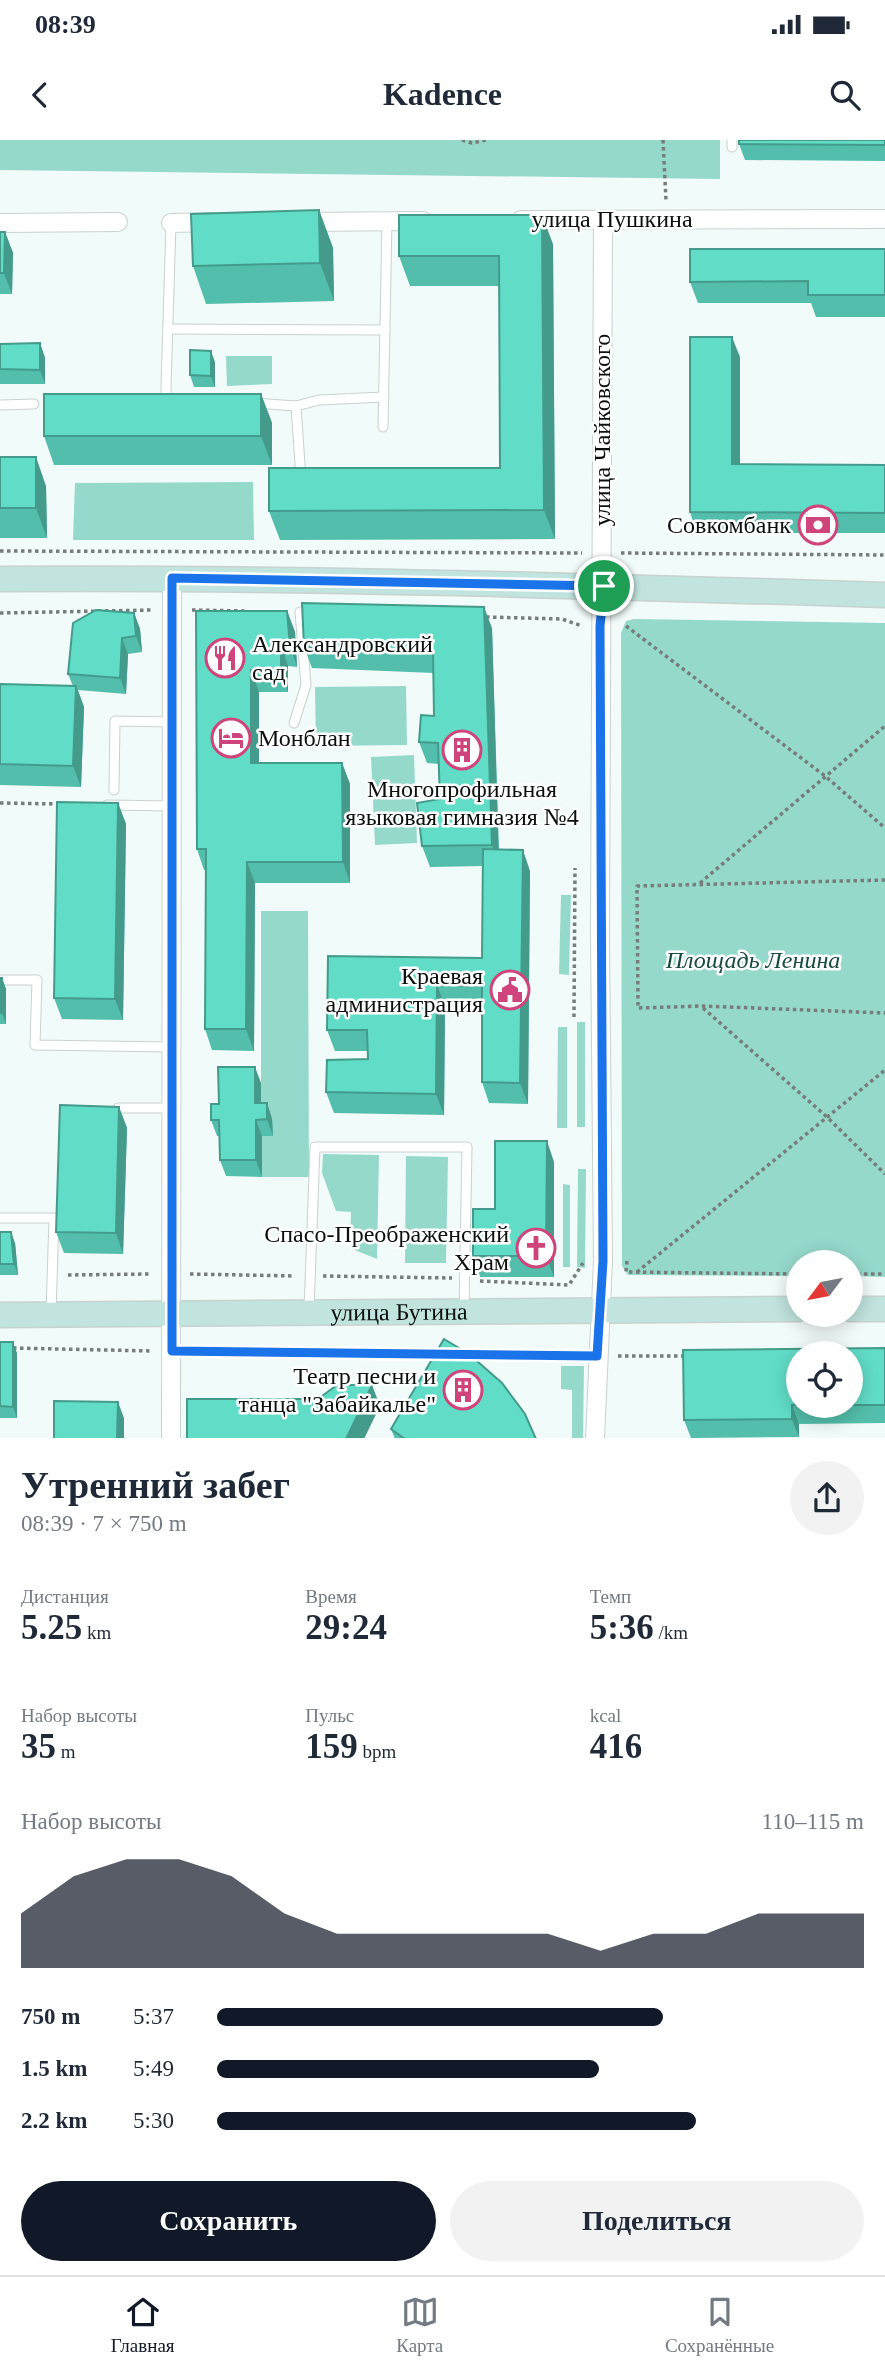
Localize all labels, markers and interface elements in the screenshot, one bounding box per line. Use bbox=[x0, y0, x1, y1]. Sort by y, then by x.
text: 08:39 bbox=[35, 10, 96, 39]
icon: back bbox=[21, 76, 59, 114]
text: Kadence bbox=[383, 76, 502, 112]
icon: search bbox=[826, 76, 864, 114]
street label: улица Пушкина bbox=[531, 206, 693, 232]
street label: улица Чайковского bbox=[589, 334, 615, 526]
bank icon: Совкомбанк bbox=[797, 504, 839, 546]
place label: Совкомбанк bbox=[667, 512, 791, 538]
pin bbox=[574, 556, 634, 616]
icon: arrive bbox=[585, 567, 623, 605]
place label: Александровский сад bbox=[252, 631, 433, 685]
restaurant icon: Александровский сад bbox=[204, 637, 246, 679]
hotel icon: Монблан bbox=[210, 717, 252, 759]
place label: Монблан bbox=[258, 725, 351, 751]
building icon: Многопрофильная языковая гимназия №4 bbox=[441, 729, 483, 771]
place label: Многопрофильная языковая гимназия №4 bbox=[345, 776, 579, 830]
park label: Площадь Ленина bbox=[665, 947, 840, 973]
place label: Краевая администрация bbox=[326, 963, 483, 1017]
public building icon: Краевая администрация bbox=[489, 969, 531, 1011]
place label: Спасо-Преображенский Храм bbox=[264, 1221, 509, 1275]
church icon: Спасо-Преображенский Храм bbox=[515, 1227, 557, 1269]
north arrow bbox=[786, 1250, 863, 1326]
map controls bbox=[786, 1250, 863, 1418]
street label: улица Бутина bbox=[330, 1298, 468, 1326]
button: locate bbox=[786, 1341, 863, 1418]
place label: Театр песни и танца "Забайкалье" bbox=[239, 1363, 436, 1417]
building icon: Театр песни и танца "Забайкалье" bbox=[442, 1369, 484, 1411]
button: share bbox=[790, 1461, 864, 1535]
text: Утренний забег bbox=[21, 1464, 290, 1506]
text: 08:39 · 7 × 750 m bbox=[21, 1511, 187, 1536]
text: Дистанция bbox=[21, 1586, 109, 1607]
text: Время bbox=[305, 1586, 357, 1607]
text: Темп bbox=[590, 1586, 631, 1607]
text: 5.25 bbox=[21, 1608, 82, 1647]
text: 29:24 bbox=[305, 1608, 387, 1647]
text: 5:36 bbox=[590, 1608, 654, 1647]
text: km bbox=[82, 1622, 111, 1643]
text: /km bbox=[654, 1622, 688, 1643]
text: Набор высоты bbox=[21, 1705, 137, 1726]
text: Пульс bbox=[305, 1705, 354, 1726]
text: kcal bbox=[590, 1705, 621, 1726]
text: 35 bbox=[21, 1727, 56, 1766]
text: 159 bbox=[305, 1727, 358, 1766]
text: 416 bbox=[590, 1727, 642, 1766]
text: m bbox=[56, 1741, 76, 1762]
text: bpm bbox=[358, 1741, 396, 1762]
text: Набор высоты bbox=[21, 1809, 162, 1834]
text: 110–115 m bbox=[762, 1809, 864, 1834]
text: 750 m bbox=[21, 2004, 80, 2029]
text: 5:37 bbox=[133, 2004, 174, 2029]
text: 1.5 km bbox=[21, 2056, 87, 2081]
text: 5:49 bbox=[133, 2056, 174, 2081]
text: 2.2 km bbox=[21, 2108, 87, 2133]
text: 5:30 bbox=[133, 2108, 174, 2133]
button: Сохранить bbox=[21, 2181, 436, 2261]
button: Поделиться bbox=[450, 2181, 864, 2261]
tab: Главная bbox=[111, 2293, 175, 2357]
tab: Карта bbox=[396, 2293, 443, 2357]
tab: Сохранённые bbox=[665, 2293, 774, 2357]

